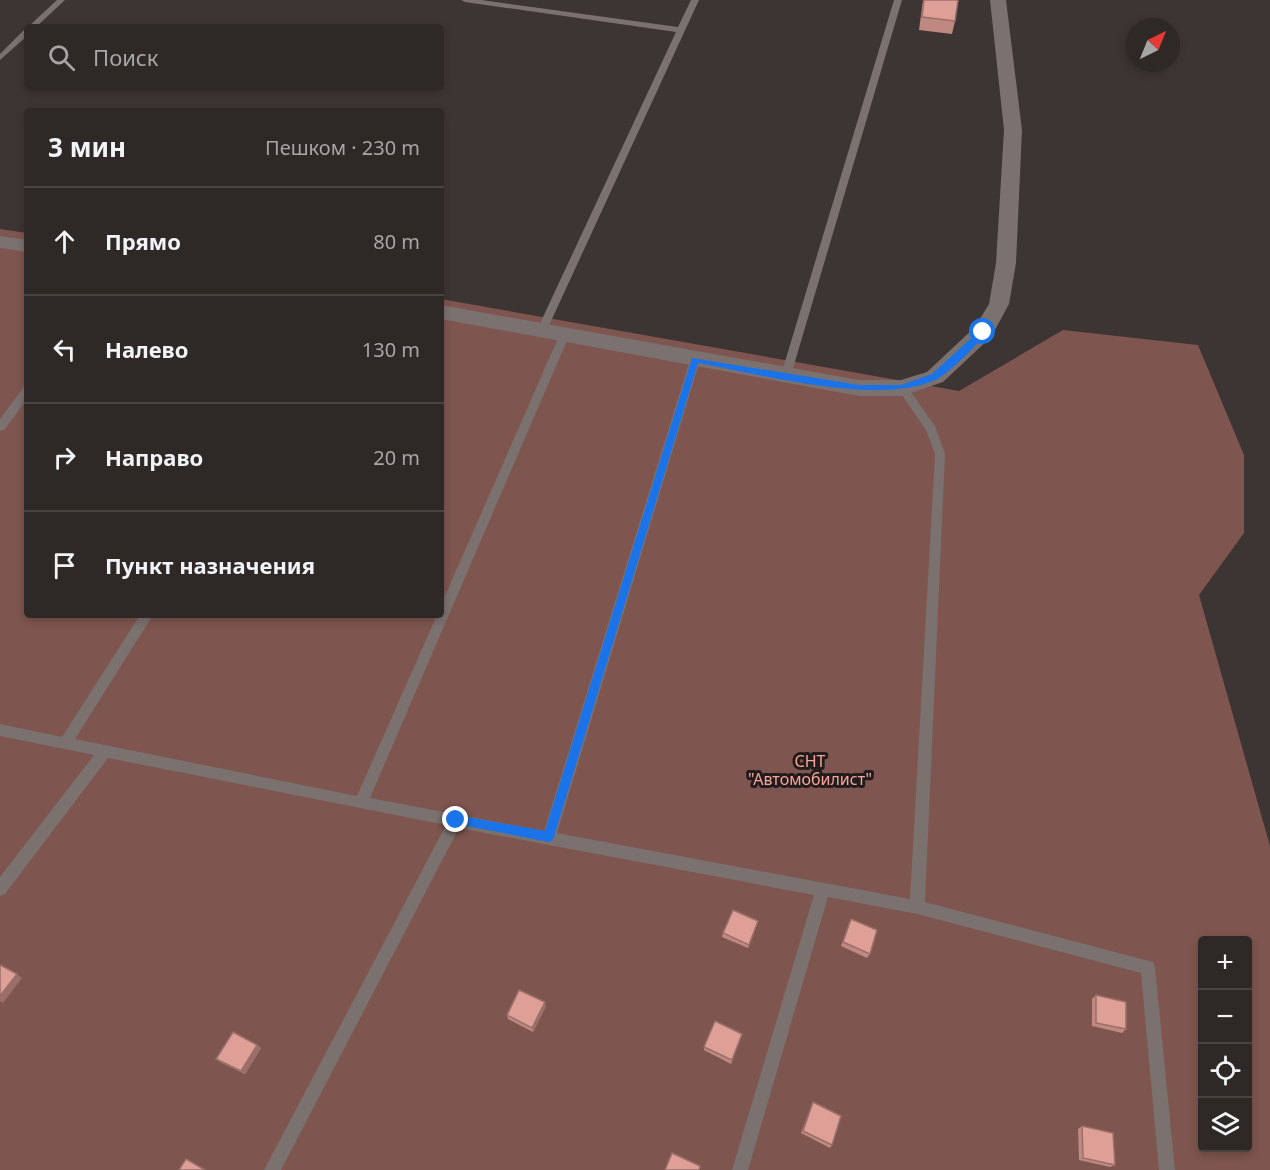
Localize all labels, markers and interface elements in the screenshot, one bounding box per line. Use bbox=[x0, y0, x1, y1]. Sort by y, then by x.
north arrow bbox=[1126, 18, 1180, 72]
search box bbox=[24, 24, 444, 90]
icon: search bbox=[45, 41, 78, 74]
text: Поиск bbox=[93, 42, 158, 72]
text: 3 мин bbox=[48, 129, 126, 165]
text: Пешком · 230 m bbox=[265, 134, 420, 161]
icon: ahead bbox=[48, 225, 81, 258]
text: Прямо bbox=[105, 226, 181, 256]
text: 80 m bbox=[373, 228, 420, 255]
route start bbox=[969, 318, 995, 344]
icon: left bbox=[48, 333, 81, 366]
text: Налево bbox=[105, 334, 188, 364]
text: 130 m bbox=[362, 336, 420, 363]
icon: right bbox=[48, 441, 81, 474]
text: Направо bbox=[105, 442, 203, 472]
text: 20 m bbox=[373, 444, 420, 471]
icon: arrive bbox=[48, 549, 81, 582]
text: Пункт назначения bbox=[105, 550, 315, 580]
park label: СНТ "Автомобилист" bbox=[748, 750, 872, 790]
route end bbox=[442, 806, 468, 832]
map controls bbox=[1198, 936, 1252, 1152]
button: + bbox=[1198, 936, 1252, 990]
button: − bbox=[1198, 990, 1252, 1044]
button: locate bbox=[1198, 1044, 1252, 1098]
button: layers bbox=[1198, 1098, 1252, 1152]

